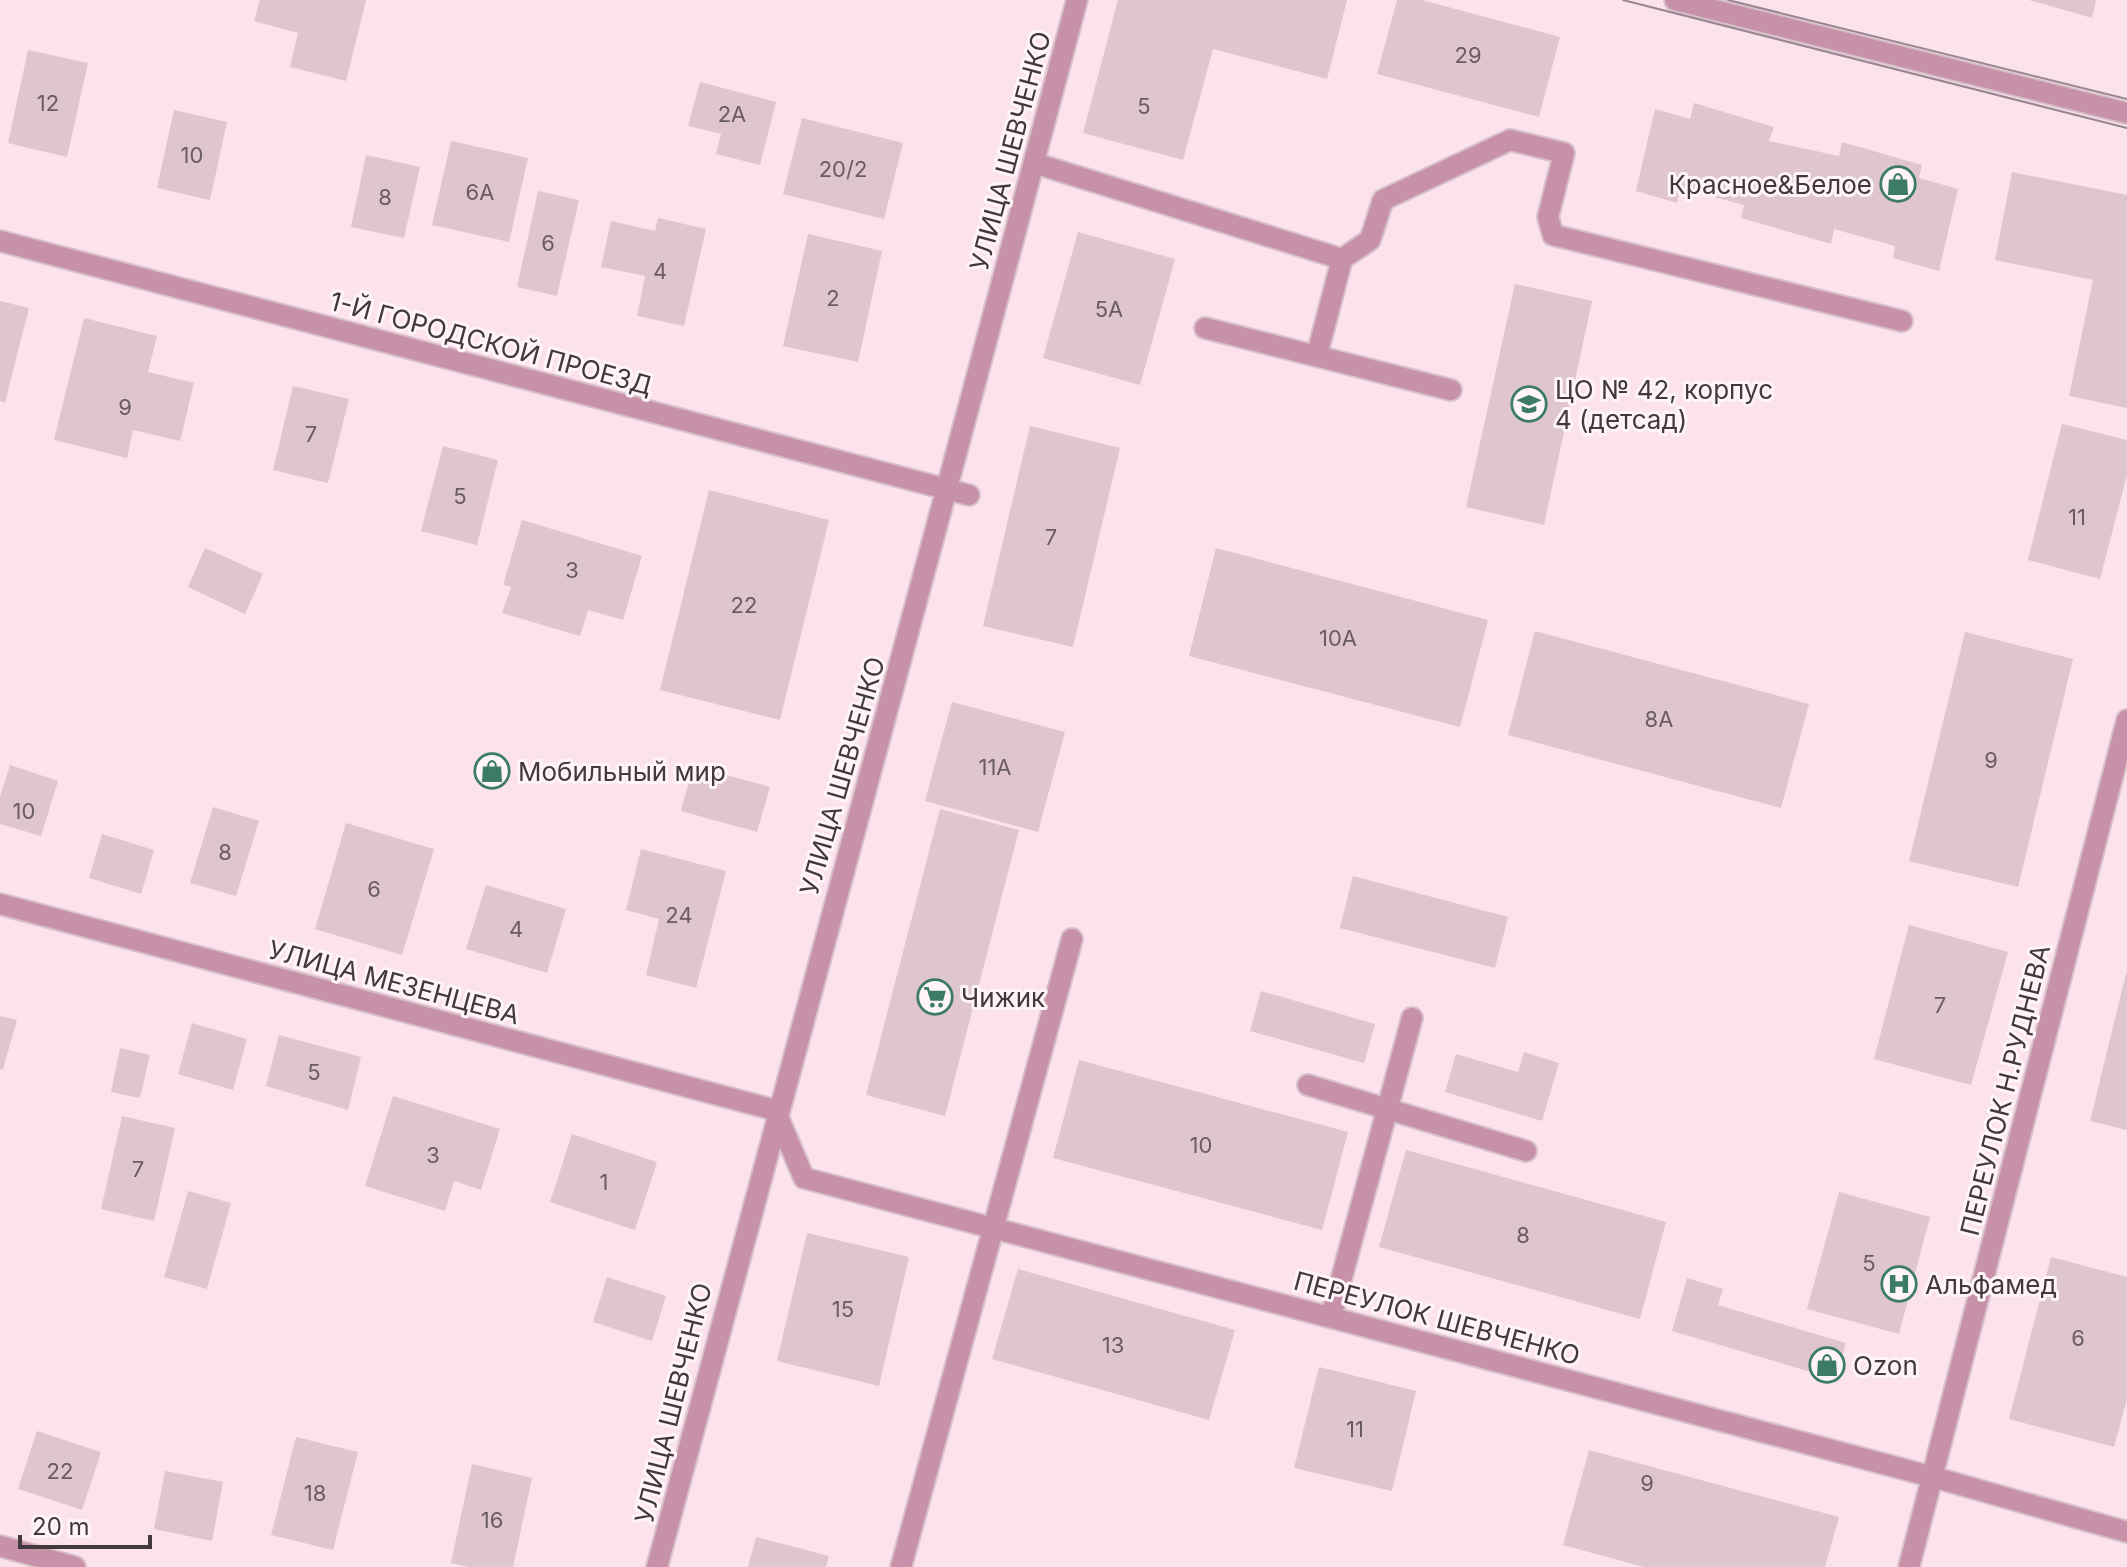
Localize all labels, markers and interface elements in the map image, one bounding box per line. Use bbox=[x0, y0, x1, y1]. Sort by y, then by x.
street label: УЛИЦА ШЕВЧЕНКО bbox=[963, 28, 1057, 274]
house number: 29 bbox=[1454, 42, 1482, 68]
house number: 12 bbox=[37, 90, 59, 116]
house number: 5 bbox=[1137, 93, 1151, 119]
house number: 2А bbox=[718, 101, 746, 127]
house number: 10 bbox=[181, 142, 203, 168]
house number: 20/2 bbox=[819, 156, 867, 182]
shop icon: Красное&Белое bbox=[1879, 165, 1917, 203]
place label: Красное&Белое bbox=[1668, 169, 1872, 200]
house number: 6А bbox=[466, 179, 494, 205]
house number: 8 bbox=[378, 184, 392, 210]
house number: 6 bbox=[541, 230, 555, 256]
house number: 4 bbox=[653, 258, 667, 284]
street label: 1-Й ГОРОДСКОЙ ПРОЕЗД bbox=[326, 285, 656, 401]
house number: 2 bbox=[826, 285, 840, 311]
house number: 5А bbox=[1095, 296, 1123, 322]
place label: ЦО № 42, корпус 4 (детсад) bbox=[1555, 374, 1773, 435]
school or university icon: ЦО № 42, корпус 4 (детсад) bbox=[1510, 385, 1548, 423]
house number: 9 bbox=[118, 394, 132, 420]
house number: 7 bbox=[305, 421, 317, 447]
house number: 5 bbox=[453, 483, 467, 509]
house number: 11 bbox=[2068, 504, 2086, 530]
house number: 7 bbox=[1045, 524, 1057, 550]
house number: 3 bbox=[565, 557, 579, 583]
house number: 22 bbox=[731, 592, 757, 618]
house number: 10А bbox=[1319, 625, 1357, 651]
street label: УЛИЦА ШЕВЧЕНКО bbox=[793, 653, 891, 899]
house number: 8А bbox=[1645, 706, 1673, 732]
house number: 9 bbox=[1984, 747, 1998, 773]
shop icon: Мобильный мир bbox=[473, 752, 511, 790]
house number: 11А bbox=[978, 754, 1012, 780]
place label: Мобильный мир bbox=[518, 756, 726, 787]
house number: 10 bbox=[13, 798, 35, 824]
house number: 8 bbox=[218, 839, 232, 865]
house number: 6 bbox=[367, 876, 381, 902]
house number: 24 bbox=[665, 902, 693, 928]
house number: 4 bbox=[509, 916, 523, 942]
street label: УЛИЦА МЕЗЕНЦЕВА bbox=[265, 934, 523, 1030]
street label: ПЕРЕУЛОК Н.РУДНЕВА bbox=[1954, 941, 2056, 1239]
supermarket icon: Чижик bbox=[916, 978, 954, 1016]
place label: Чижик bbox=[961, 982, 1045, 1013]
house number: 7 bbox=[1934, 992, 1946, 1018]
house number: 5 bbox=[307, 1059, 321, 1085]
house number: 10 bbox=[1190, 1132, 1212, 1158]
house number: 3 bbox=[426, 1142, 440, 1168]
house number: 7 bbox=[132, 1156, 144, 1182]
house number: 1 bbox=[600, 1169, 608, 1195]
house number: 8 bbox=[1516, 1222, 1530, 1248]
house number: 5 bbox=[1862, 1250, 1876, 1276]
street label: ПЕРЕУЛОК ШЕВЧЕНКО bbox=[1291, 1265, 1583, 1371]
hospital icon: Альфамед bbox=[1880, 1265, 1918, 1303]
place label: Альфамед bbox=[1925, 1269, 2057, 1300]
street label: УЛИЦА ШЕВЧЕНКО bbox=[628, 1280, 718, 1526]
house number: 15 bbox=[832, 1296, 854, 1322]
house number: 6 bbox=[2071, 1325, 2085, 1351]
house number: 13 bbox=[1102, 1332, 1124, 1358]
shop icon: Ozon bbox=[1808, 1346, 1846, 1384]
place label: Ozon bbox=[1853, 1350, 1918, 1381]
house number: 11 bbox=[1346, 1416, 1364, 1442]
house number: 22 bbox=[47, 1458, 73, 1484]
house number: 9 bbox=[1640, 1470, 1654, 1496]
house number: 18 bbox=[304, 1480, 326, 1506]
scale bar bbox=[20, 1499, 150, 1549]
house number: 16 bbox=[481, 1507, 503, 1533]
text: 20 m bbox=[32, 1512, 90, 1541]

